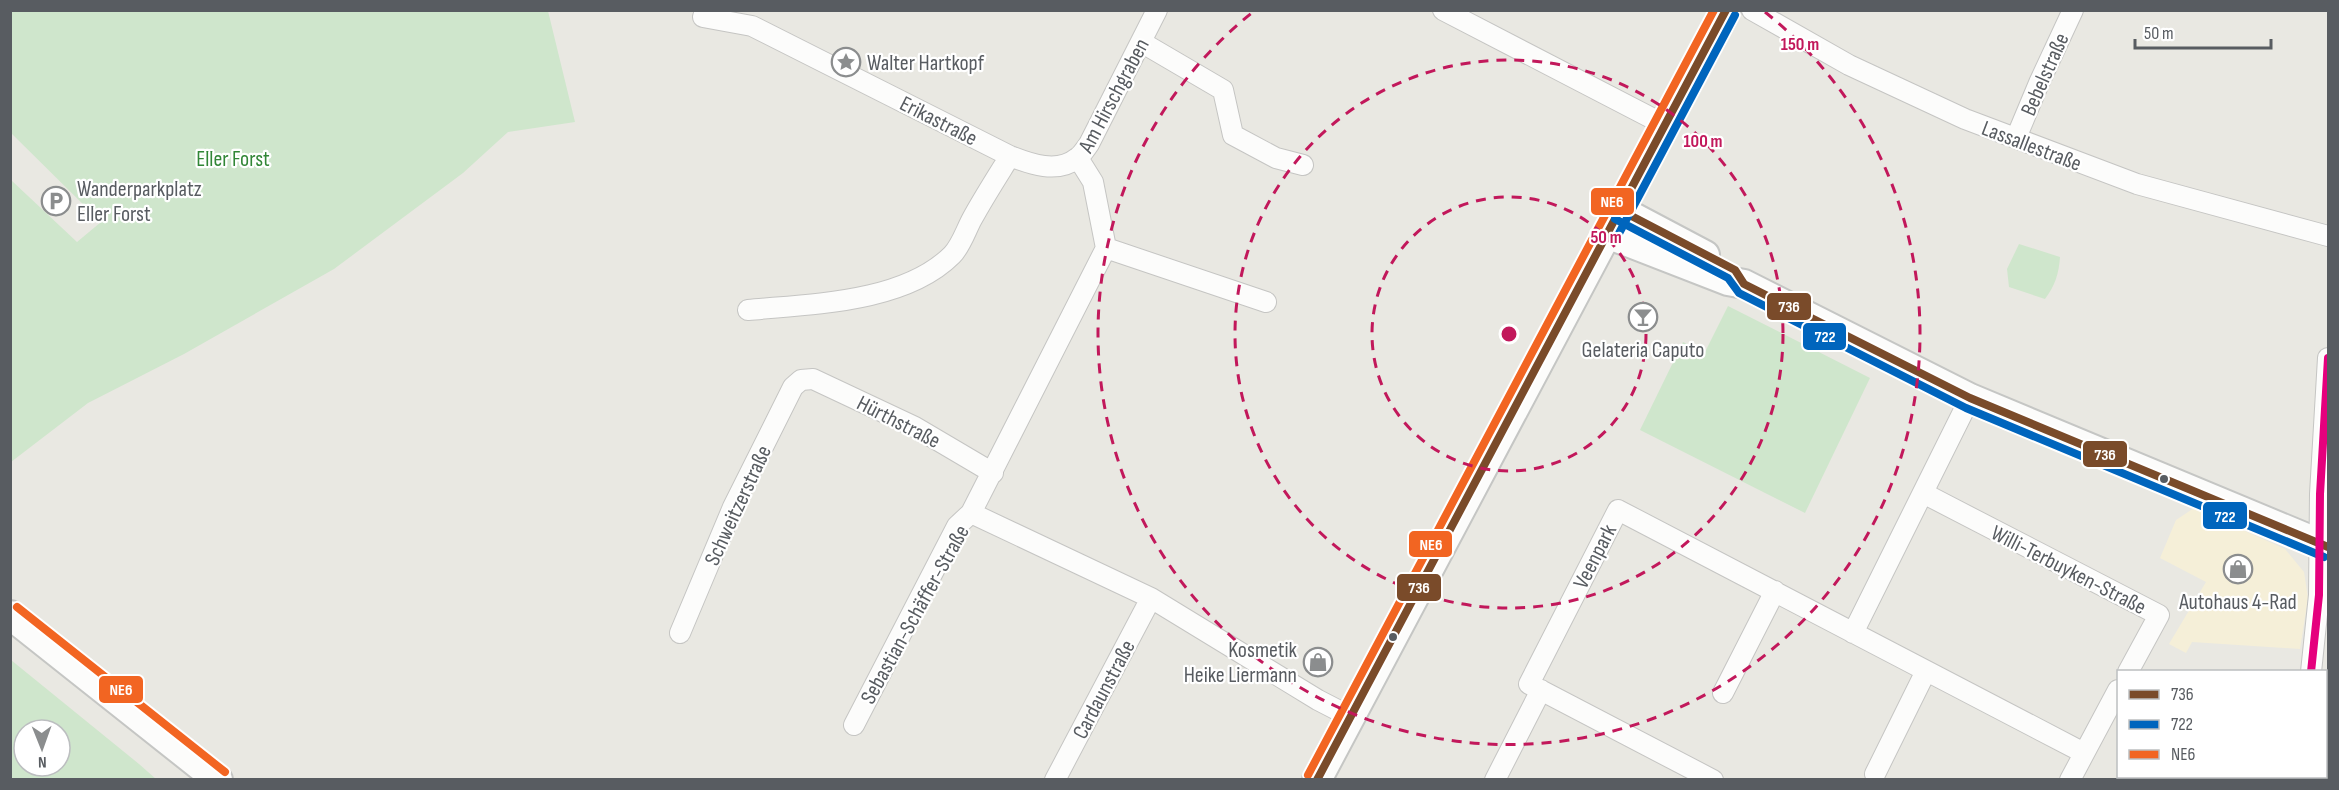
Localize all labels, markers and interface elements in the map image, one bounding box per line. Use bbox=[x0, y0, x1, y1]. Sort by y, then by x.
scale bar bbox=[2135, 12, 2272, 50]
text: 50 m bbox=[2144, 23, 2174, 44]
street label: Bebelstraße bbox=[2015, 29, 2076, 120]
street label: Am Hirschgraben bbox=[1072, 34, 1156, 158]
text: 150 m bbox=[1781, 34, 1819, 55]
place icon: Walter Hartkopf bbox=[830, 46, 862, 78]
place label: Walter Hartkopf bbox=[867, 50, 985, 77]
street label: Erikastraße bbox=[895, 90, 982, 152]
street label: Lassallestraße bbox=[1978, 115, 2085, 178]
text: 100 m bbox=[1684, 131, 1723, 152]
park label: Eller Forst bbox=[196, 146, 270, 173]
place label: Wanderparkplatz Eller Forst bbox=[77, 176, 202, 228]
parking icon: Wanderparkplatz Eller Forst bbox=[40, 185, 72, 217]
line badge: NE6 bbox=[1590, 187, 1635, 216]
text: NE6 bbox=[1600, 193, 1624, 212]
text: 50 m bbox=[1590, 227, 1622, 248]
line badge: 736 bbox=[1766, 292, 1812, 321]
text: 736 bbox=[1778, 298, 1800, 317]
bar icon: Gelateria Caputo bbox=[1627, 301, 1659, 333]
line badge: 722 bbox=[1802, 322, 1847, 351]
centre of rings bbox=[1499, 324, 1519, 344]
text: 722 bbox=[1815, 328, 1835, 347]
place label: Gelateria Caputo bbox=[1582, 337, 1704, 364]
street label: Hürthstraße bbox=[852, 390, 945, 455]
line badge: 736 bbox=[2082, 440, 2128, 468]
street label: Schweitzerstraße bbox=[699, 441, 778, 570]
text: 736 bbox=[2094, 446, 2116, 465]
unlabelled marker bbox=[2158, 473, 2170, 485]
line badge: 722 bbox=[2202, 501, 2248, 530]
text: 722 bbox=[2215, 508, 2235, 527]
street label: Veenpark bbox=[1568, 519, 1623, 593]
street label: Willi-Terbuyken-Straße bbox=[1986, 520, 2150, 621]
street label: Sebastian-Schäffer-Straße bbox=[855, 521, 976, 709]
line badge: NE6 bbox=[1408, 530, 1453, 558]
text: NE6 bbox=[1419, 536, 1443, 555]
shop icon: Autohaus 4-Rad bbox=[2222, 553, 2254, 585]
line badge: 736 bbox=[1396, 573, 1442, 602]
text: 736 bbox=[1408, 579, 1430, 598]
place label: Autohaus 4-Rad bbox=[2178, 589, 2297, 616]
unlabelled marker bbox=[1387, 631, 1399, 643]
street label: Cardaunstraße bbox=[1067, 636, 1142, 744]
place label: Kosmetik Heike Liermann bbox=[1184, 637, 1298, 689]
shop icon: Kosmetik Heike Liermann bbox=[1302, 646, 1334, 678]
legend bbox=[2117, 670, 2327, 778]
line badge: NE6 bbox=[98, 675, 144, 704]
text: NE6 bbox=[109, 681, 133, 700]
text: 736 bbox=[2171, 684, 2194, 705]
text: 722 bbox=[2171, 714, 2193, 735]
north arrow bbox=[12, 718, 72, 778]
text: NE6 bbox=[2171, 744, 2196, 765]
text: N bbox=[38, 752, 47, 771]

